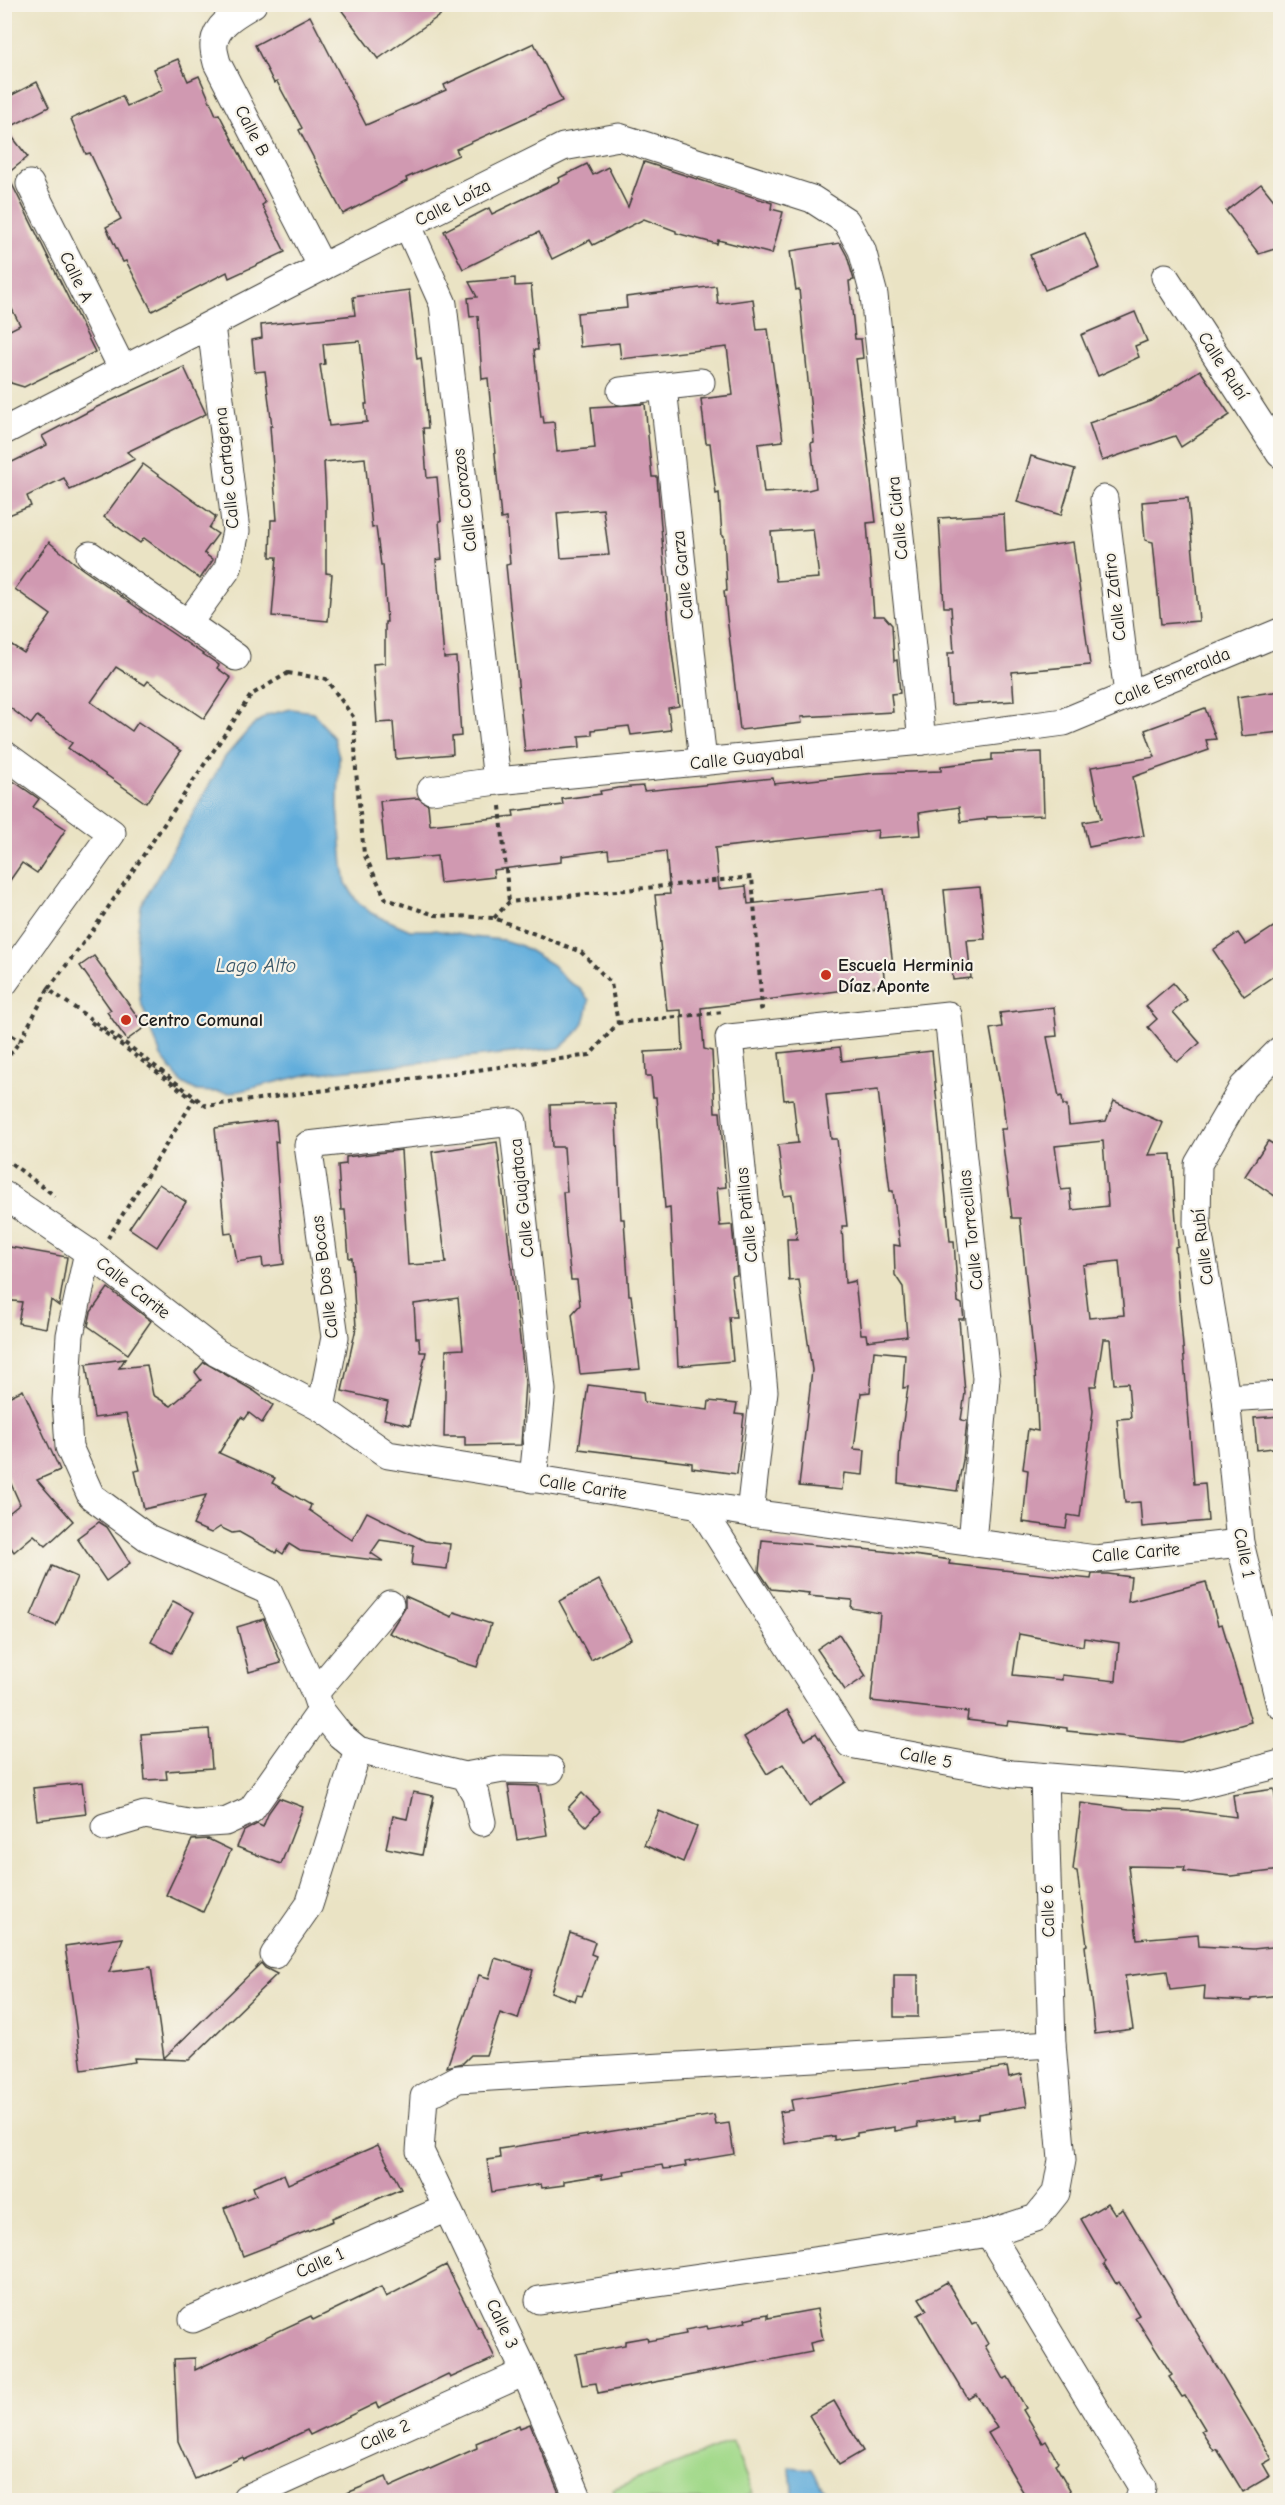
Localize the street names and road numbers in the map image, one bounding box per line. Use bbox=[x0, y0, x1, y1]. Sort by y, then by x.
street label: Calle B bbox=[230, 102, 274, 160]
street label: Calle Loíza bbox=[412, 175, 494, 231]
street label: Calle A bbox=[55, 248, 97, 306]
street label: Calle Rubí bbox=[1193, 328, 1253, 405]
street label: Calle Cartagena bbox=[210, 406, 244, 530]
street label: Calle Corozos bbox=[448, 447, 482, 553]
street label: Calle Cidra bbox=[883, 475, 913, 561]
street label: Calle Garza bbox=[668, 530, 698, 620]
street label: Calle Zafiro bbox=[1099, 552, 1131, 642]
street label: Calle Esmeralda bbox=[1111, 643, 1233, 711]
street label: Calle Guayabal bbox=[689, 742, 805, 774]
street label: Calle Guajataca bbox=[505, 1137, 539, 1259]
street label: Calle Patillas bbox=[732, 1166, 762, 1264]
street label: Calle Torrecillas bbox=[954, 1169, 988, 1291]
street label: Calle Rubí bbox=[1188, 1207, 1218, 1286]
street label: Calle Dos Bocas bbox=[307, 1214, 343, 1340]
street label: Calle Carite bbox=[92, 1252, 174, 1324]
street label: Calle Carite bbox=[538, 1470, 628, 1504]
street label: Calle 1 bbox=[1229, 1526, 1259, 1580]
street label: Calle Carite bbox=[1091, 1539, 1181, 1567]
street label: Calle 5 bbox=[898, 1743, 954, 1773]
street label: Calle 6 bbox=[1037, 1884, 1059, 1938]
street label: Calle 1 bbox=[293, 2243, 347, 2283]
street label: Calle 3 bbox=[481, 2296, 523, 2352]
street label: Calle 2 bbox=[357, 2415, 413, 2455]

